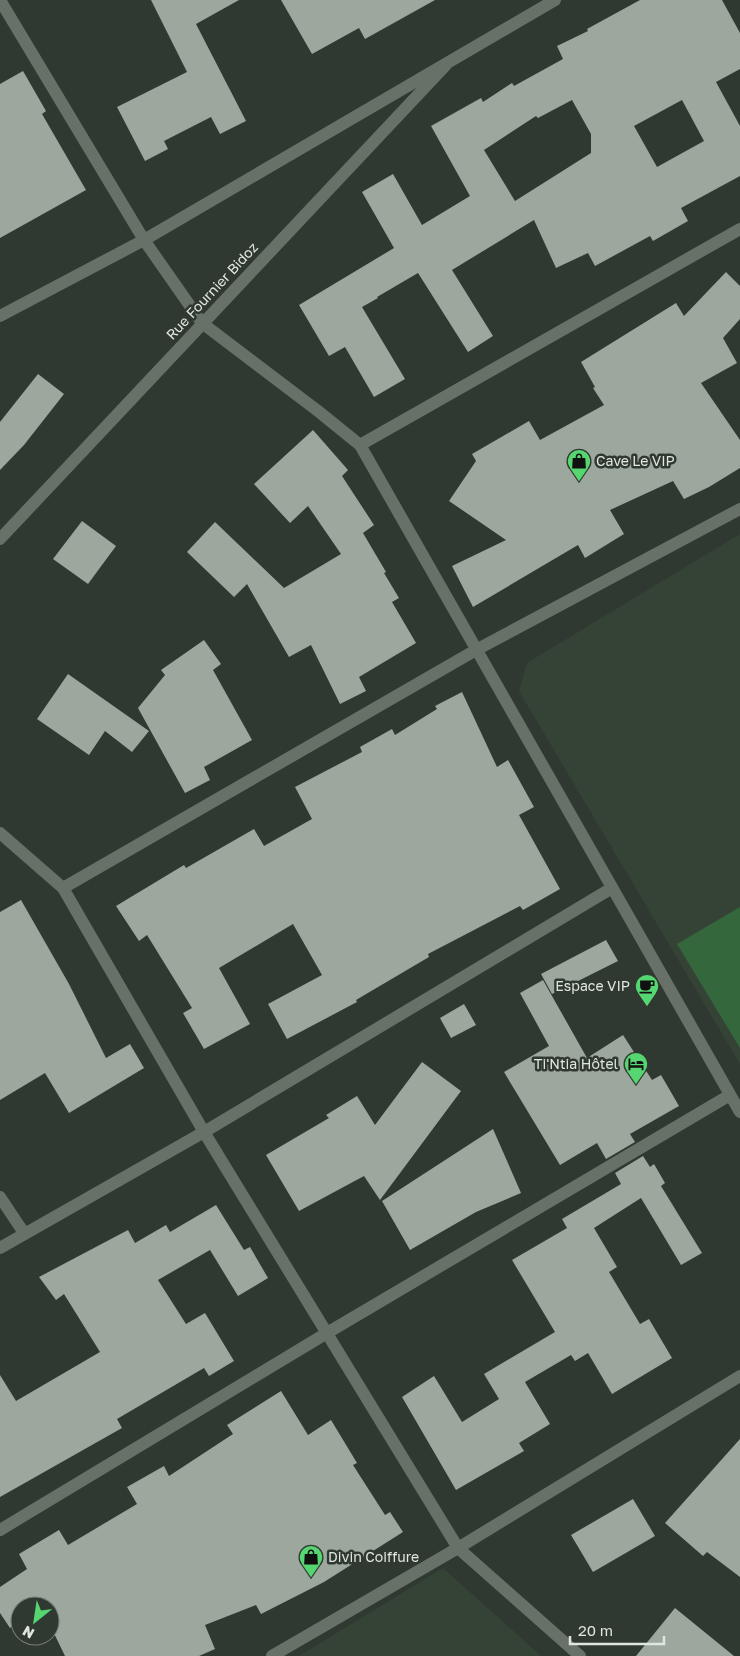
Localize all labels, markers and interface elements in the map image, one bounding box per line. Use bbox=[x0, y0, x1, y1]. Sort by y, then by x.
street label: Rue Fournier Bidoz bbox=[162, 239, 261, 343]
shop icon: Cave Le VIP bbox=[566, 448, 592, 482]
place label: Cave Le VIP bbox=[596, 452, 675, 469]
cafe icon: Espace VIP bbox=[634, 973, 660, 1007]
place label: Espace VIP bbox=[555, 977, 630, 994]
hotel icon: Ti'Ntia Hôtel bbox=[623, 1051, 649, 1085]
place label: Ti'Ntia Hôtel bbox=[534, 1055, 618, 1072]
shop icon: Divin Coiffure bbox=[298, 1544, 324, 1578]
place label: Divin Coiffure bbox=[328, 1548, 419, 1565]
north arrow bbox=[10, 1596, 60, 1646]
scale bar bbox=[570, 1614, 664, 1646]
text: 20 m bbox=[578, 1621, 613, 1639]
text: N bbox=[19, 1623, 37, 1643]

